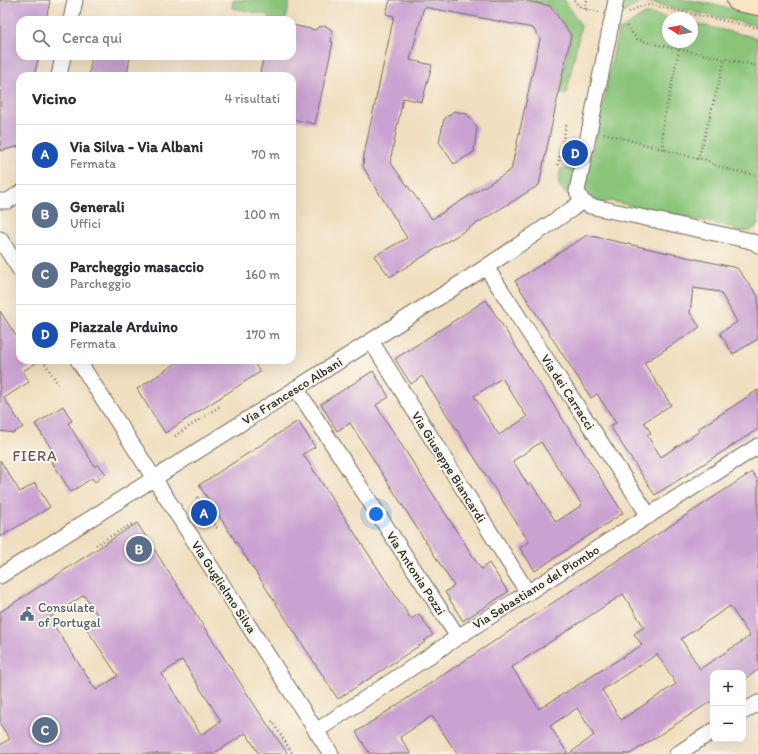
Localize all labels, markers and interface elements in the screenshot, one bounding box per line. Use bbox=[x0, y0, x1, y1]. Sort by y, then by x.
north arrow bbox=[662, 12, 698, 48]
search box bbox=[16, 16, 296, 60]
icon: search bbox=[30, 27, 52, 49]
text: Cerca qui bbox=[62, 29, 122, 47]
text: Vicino bbox=[32, 88, 76, 108]
text: 4 risultati bbox=[224, 91, 280, 106]
text: Via Silva - Via Albani bbox=[70, 138, 203, 156]
pin: D bbox=[562, 138, 588, 168]
text: A bbox=[41, 147, 49, 162]
text: 70 m bbox=[252, 147, 280, 162]
text: Fermata bbox=[70, 156, 116, 171]
text: Generali bbox=[70, 198, 125, 216]
text: B bbox=[41, 207, 49, 222]
text: 100 m bbox=[244, 207, 280, 222]
text: Uffici bbox=[70, 216, 101, 231]
text: Parcheggio masaccio bbox=[70, 258, 204, 276]
text: C bbox=[41, 267, 49, 282]
text: 160 m bbox=[245, 267, 280, 282]
text: Parcheggio bbox=[70, 276, 131, 291]
text: Piazzale Arduino bbox=[70, 318, 178, 336]
text: D bbox=[41, 327, 49, 342]
text: 170 m bbox=[246, 327, 280, 342]
text: Fermata bbox=[70, 336, 116, 351]
street label: Via dei Carracci bbox=[538, 351, 598, 433]
street label: Via Francesco Albani bbox=[239, 354, 345, 428]
street label: Via Giuseppe Biancardi bbox=[409, 409, 489, 525]
district label: FIERA bbox=[12, 447, 58, 465]
pin: A bbox=[191, 498, 217, 528]
your location bbox=[366, 504, 386, 524]
street label: Via Antonia Pozzi bbox=[383, 528, 449, 618]
pin: B bbox=[126, 534, 152, 564]
street label: Via Guglielmo Silva bbox=[189, 538, 260, 637]
street label: Via Sebastiano del Piombo bbox=[470, 542, 602, 632]
place label: Consulate of Portugal bbox=[38, 600, 101, 630]
public building icon: Consulate of Portugal bbox=[19, 606, 35, 622]
map controls bbox=[710, 670, 746, 742]
button: + bbox=[710, 670, 746, 706]
button: − bbox=[710, 706, 746, 742]
pin: C bbox=[32, 715, 58, 745]

